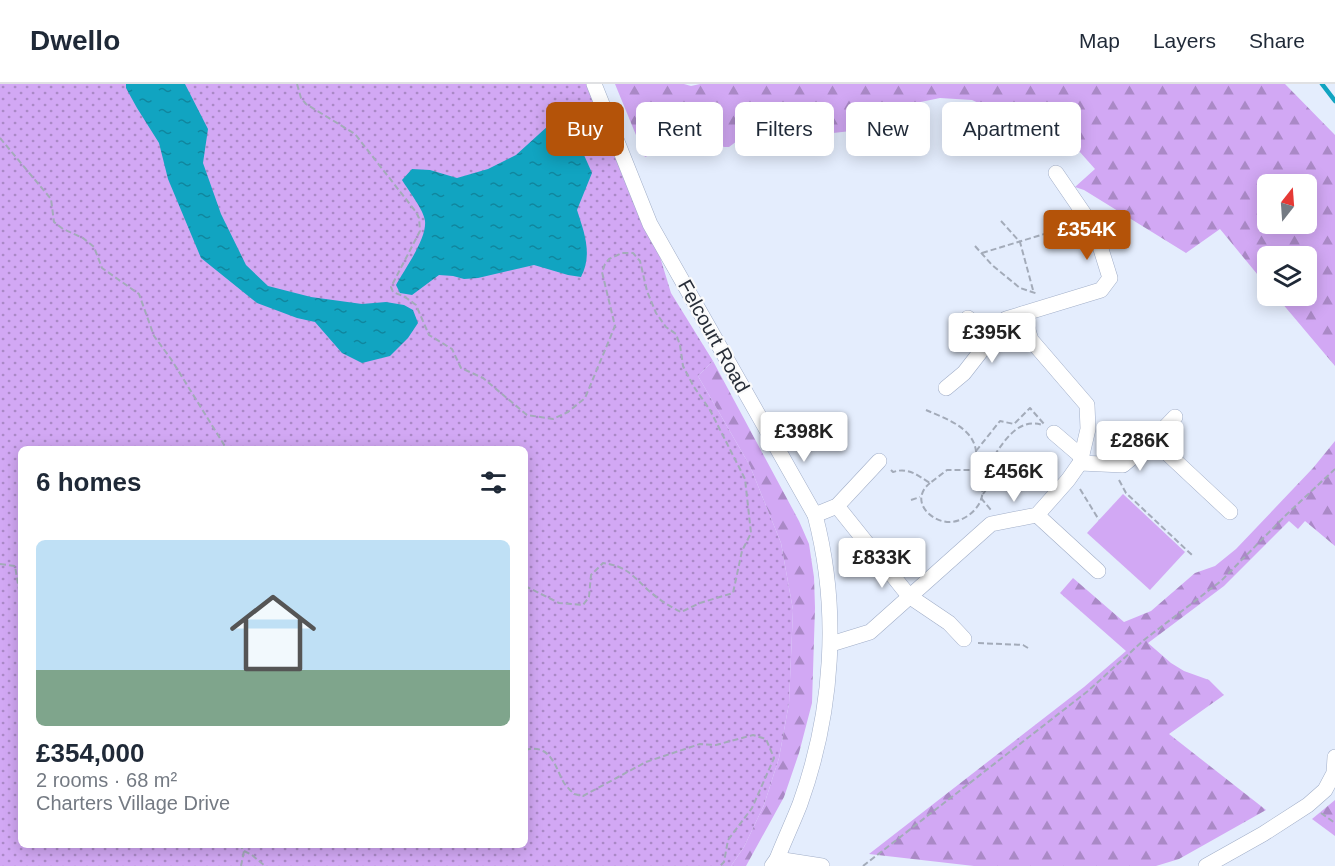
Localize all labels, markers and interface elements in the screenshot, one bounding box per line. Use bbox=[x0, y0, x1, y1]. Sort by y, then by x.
text: Dwello bbox=[30, 25, 120, 56]
text: Map bbox=[1079, 29, 1120, 52]
text: Layers bbox=[1153, 29, 1216, 52]
text: Share bbox=[1249, 29, 1305, 52]
chip: Buy bbox=[546, 102, 624, 156]
chip: Rent bbox=[636, 102, 723, 156]
chip: Filters bbox=[735, 102, 834, 156]
chip: New bbox=[846, 102, 930, 156]
chip: Apartment bbox=[942, 102, 1081, 156]
north arrow bbox=[1257, 174, 1317, 234]
map controls bbox=[1257, 174, 1317, 306]
pin: £354K bbox=[1045, 210, 1129, 261]
text: £354K bbox=[1058, 218, 1116, 240]
button: layers bbox=[1257, 246, 1317, 306]
street label: Felcourt Road bbox=[674, 276, 754, 396]
pin: £395K bbox=[950, 313, 1034, 364]
text: £395K bbox=[963, 321, 1021, 343]
pin: £398K bbox=[762, 412, 846, 463]
text: £398K bbox=[775, 420, 833, 442]
pin: £286K bbox=[1098, 421, 1182, 472]
text: £286K bbox=[1111, 429, 1169, 451]
pin: £456K bbox=[972, 452, 1056, 503]
text: £456K bbox=[985, 460, 1043, 482]
icon: filters bbox=[477, 466, 510, 499]
text: 6 homes bbox=[36, 467, 142, 497]
pin: £833K bbox=[840, 538, 924, 589]
text: £833K bbox=[853, 546, 911, 568]
icon: home bbox=[219, 579, 327, 687]
text: £354,000 bbox=[36, 738, 144, 768]
text: 2 rooms · 68 m² bbox=[36, 769, 177, 791]
text: Charters Village Drive bbox=[36, 792, 230, 814]

